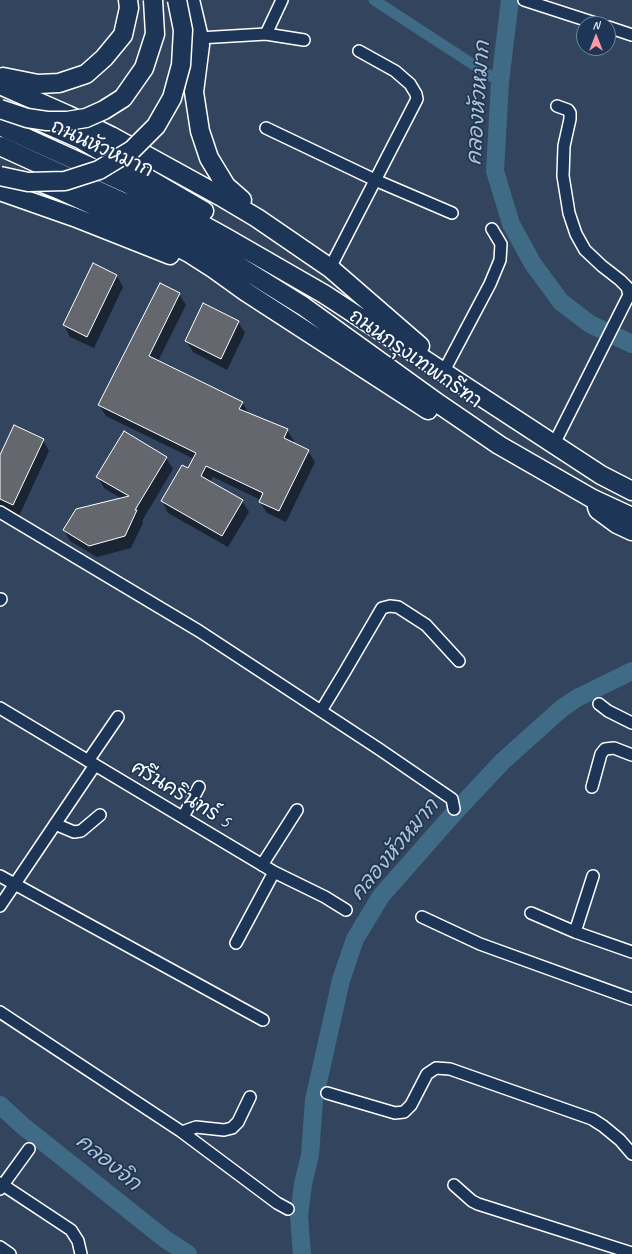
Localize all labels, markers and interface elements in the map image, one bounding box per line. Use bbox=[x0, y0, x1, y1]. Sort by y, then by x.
north arrow bbox=[576, 16, 616, 56]
text: N bbox=[593, 18, 599, 32]
water label: คลองหัวหมาก bbox=[462, 40, 496, 166]
street label: ถนนหัวหมาก bbox=[47, 115, 157, 183]
street label: ถนนกรุงเทพกรีฑา bbox=[344, 304, 486, 414]
street label: ศรีนครินทร์ 5 bbox=[127, 756, 235, 834]
water label: คลองหัวหมาก bbox=[345, 794, 445, 906]
water label: คลองจิก bbox=[71, 1129, 145, 1197]

